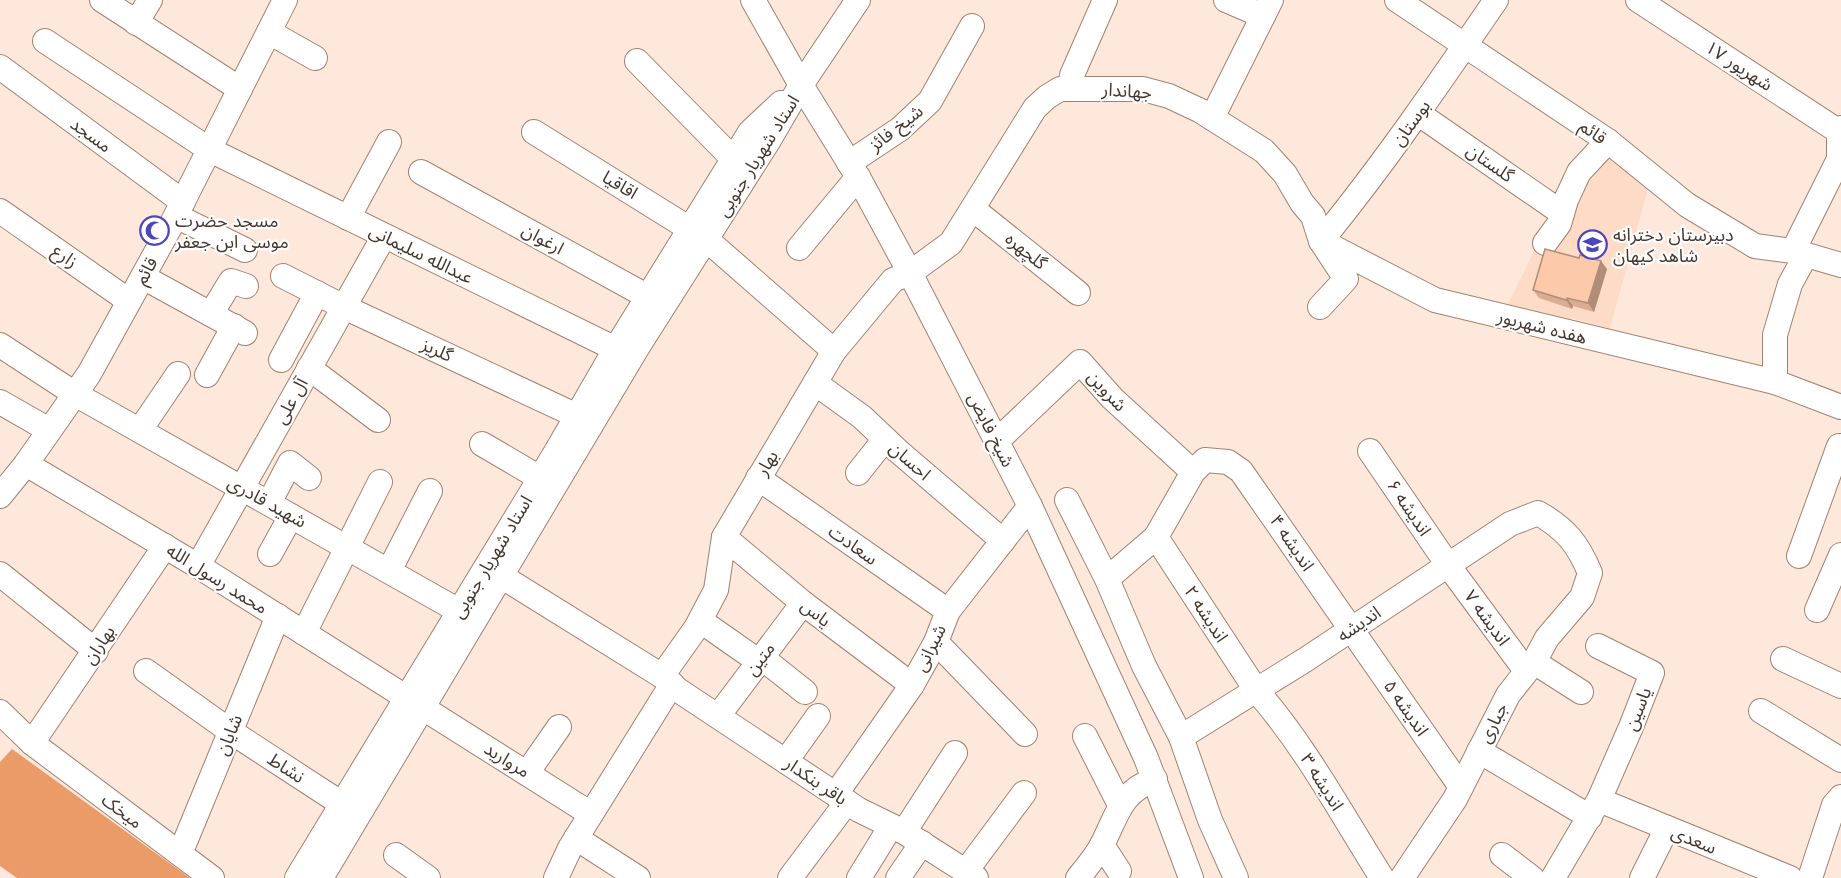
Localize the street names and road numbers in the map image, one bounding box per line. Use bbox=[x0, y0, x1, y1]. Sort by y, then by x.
street label: ۱۷ شهریور bbox=[1701, 37, 1776, 96]
street label: جهاندار bbox=[1100, 79, 1153, 104]
street label: استاد شهریار جنوبی bbox=[713, 92, 804, 221]
street label: بوستان bbox=[1388, 96, 1435, 150]
street label: شیخ فائز bbox=[864, 101, 929, 158]
street label: مسجد bbox=[67, 113, 115, 157]
street label: قائم bbox=[1574, 116, 1610, 151]
street label: گلستان bbox=[1462, 140, 1518, 187]
street label: اقاقیا bbox=[599, 167, 641, 203]
street label: ارغوان bbox=[518, 219, 567, 259]
street label: عبدالله سلیمانی bbox=[365, 220, 476, 289]
street label: گلچهره bbox=[1001, 228, 1051, 275]
street label: زارع bbox=[46, 240, 81, 275]
street label: قائم bbox=[130, 254, 164, 290]
street label: هفده شهریور bbox=[1494, 306, 1589, 349]
street label: گلریز bbox=[417, 334, 456, 367]
street label: شروین bbox=[1083, 367, 1131, 416]
street label: آل علی bbox=[270, 374, 313, 428]
street label: شیخ فایض bbox=[961, 390, 1018, 472]
street label: احسان bbox=[885, 438, 935, 485]
street label: بهار bbox=[751, 447, 783, 481]
street label: شهید قادری bbox=[224, 472, 310, 533]
street label: اندیشه ۶ bbox=[1383, 476, 1435, 540]
street label: استاد شهریار جنوبی bbox=[448, 492, 537, 622]
street label: اندیشه ۴ bbox=[1266, 511, 1318, 575]
street label: سعادت bbox=[825, 521, 881, 569]
street label: محمد رسول الله bbox=[162, 540, 271, 619]
street label: اندیشه ۲ bbox=[1180, 582, 1232, 646]
street label: اندیشه ۷ bbox=[1460, 586, 1514, 650]
street label: یاس bbox=[796, 595, 835, 632]
street label: اندیشه bbox=[1333, 602, 1385, 646]
street label: شیرانی bbox=[910, 621, 951, 675]
street label: بهاران bbox=[79, 622, 120, 669]
street label: متین bbox=[741, 639, 780, 680]
street label: اندیشه ۵ bbox=[1380, 676, 1432, 740]
street label: یاسین bbox=[1621, 685, 1656, 734]
street label: جباری bbox=[1474, 700, 1512, 747]
street label: شایان bbox=[212, 712, 247, 759]
street label: مروارید bbox=[480, 738, 533, 783]
street label: نشاط bbox=[264, 749, 308, 787]
street label: اندیشه ۳ bbox=[1297, 750, 1347, 814]
street label: باقر بنکدار bbox=[780, 752, 851, 810]
street label: میخک bbox=[98, 789, 146, 833]
street label: سعدی bbox=[1668, 822, 1719, 859]

